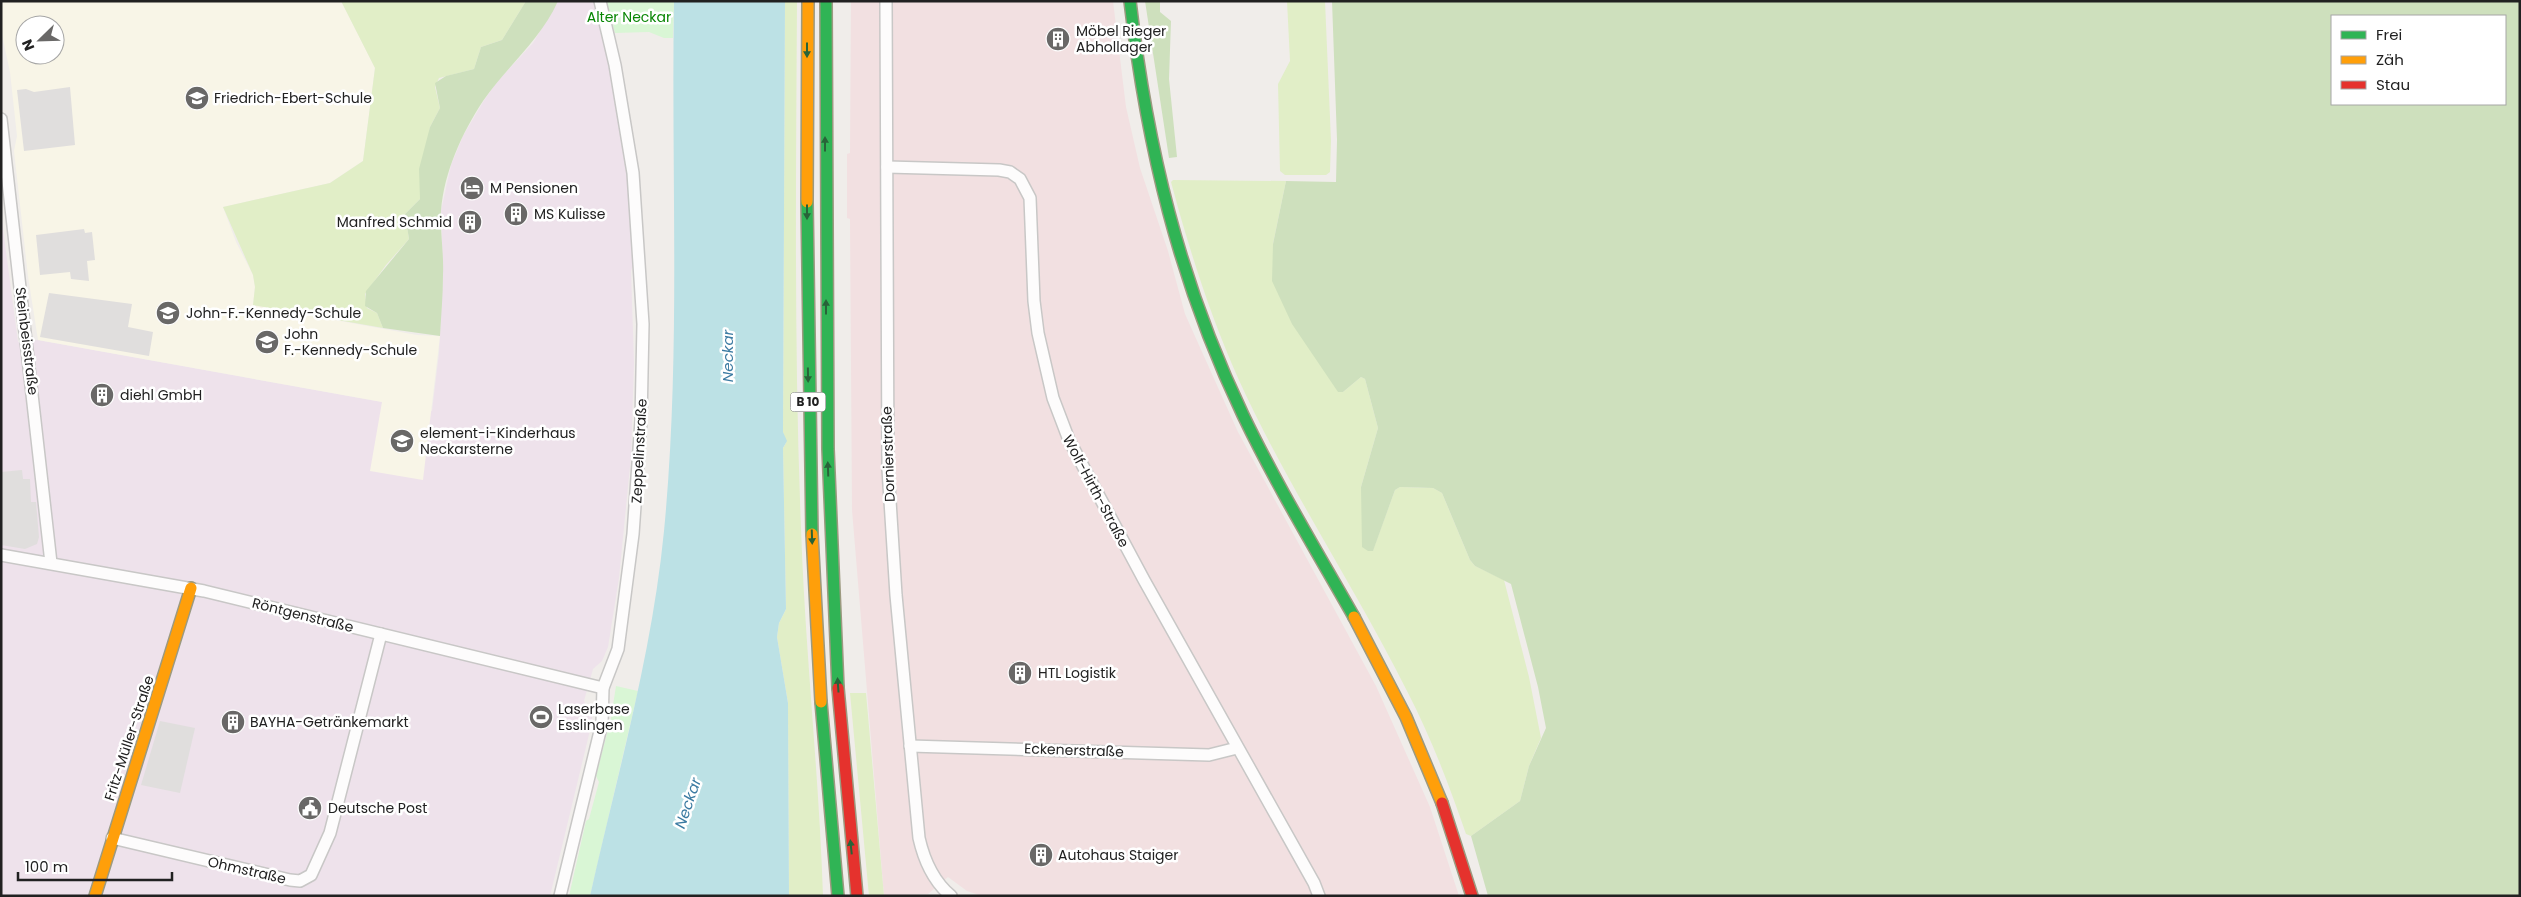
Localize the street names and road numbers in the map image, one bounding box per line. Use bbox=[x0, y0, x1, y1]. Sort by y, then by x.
street label: Steinbeisstraße bbox=[10, 286, 44, 396]
road number: B 10 bbox=[790, 392, 826, 412]
street label: Zeppelinstraße bbox=[626, 398, 652, 504]
street label: Dornierstraße bbox=[876, 406, 900, 502]
street label: Wolf-Hirth-Straße bbox=[1058, 431, 1134, 551]
street label: Röntgenstraße bbox=[250, 593, 356, 637]
street label: Fritz-Müller-Straße bbox=[99, 672, 159, 803]
street label: Eckenerstraße bbox=[1024, 738, 1124, 762]
street label: Ohmstraße bbox=[206, 851, 288, 889]

